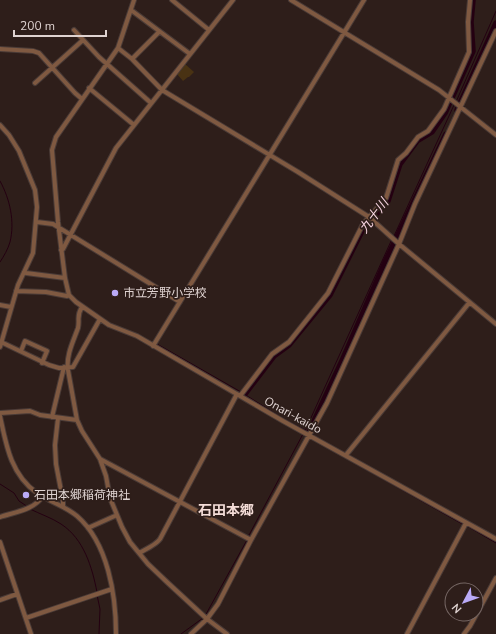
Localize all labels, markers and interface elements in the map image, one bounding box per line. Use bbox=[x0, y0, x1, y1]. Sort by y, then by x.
scale bar bbox=[14, 12, 106, 38]
text: 200 m bbox=[20, 18, 55, 34]
water label: 九十川 bbox=[355, 193, 394, 237]
place label: 市立芳野小学校 bbox=[123, 285, 207, 301]
marker: 市立芳野小学校 bbox=[110, 288, 120, 298]
street label: Onari-kaido bbox=[261, 393, 325, 437]
place label: 石田本郷稲荷神社 bbox=[34, 487, 130, 503]
marker: 石田本郷稲荷神社 bbox=[21, 490, 31, 500]
district label: 石田本郷 bbox=[198, 501, 254, 520]
north arrow bbox=[444, 582, 484, 622]
text: N bbox=[448, 600, 465, 616]

